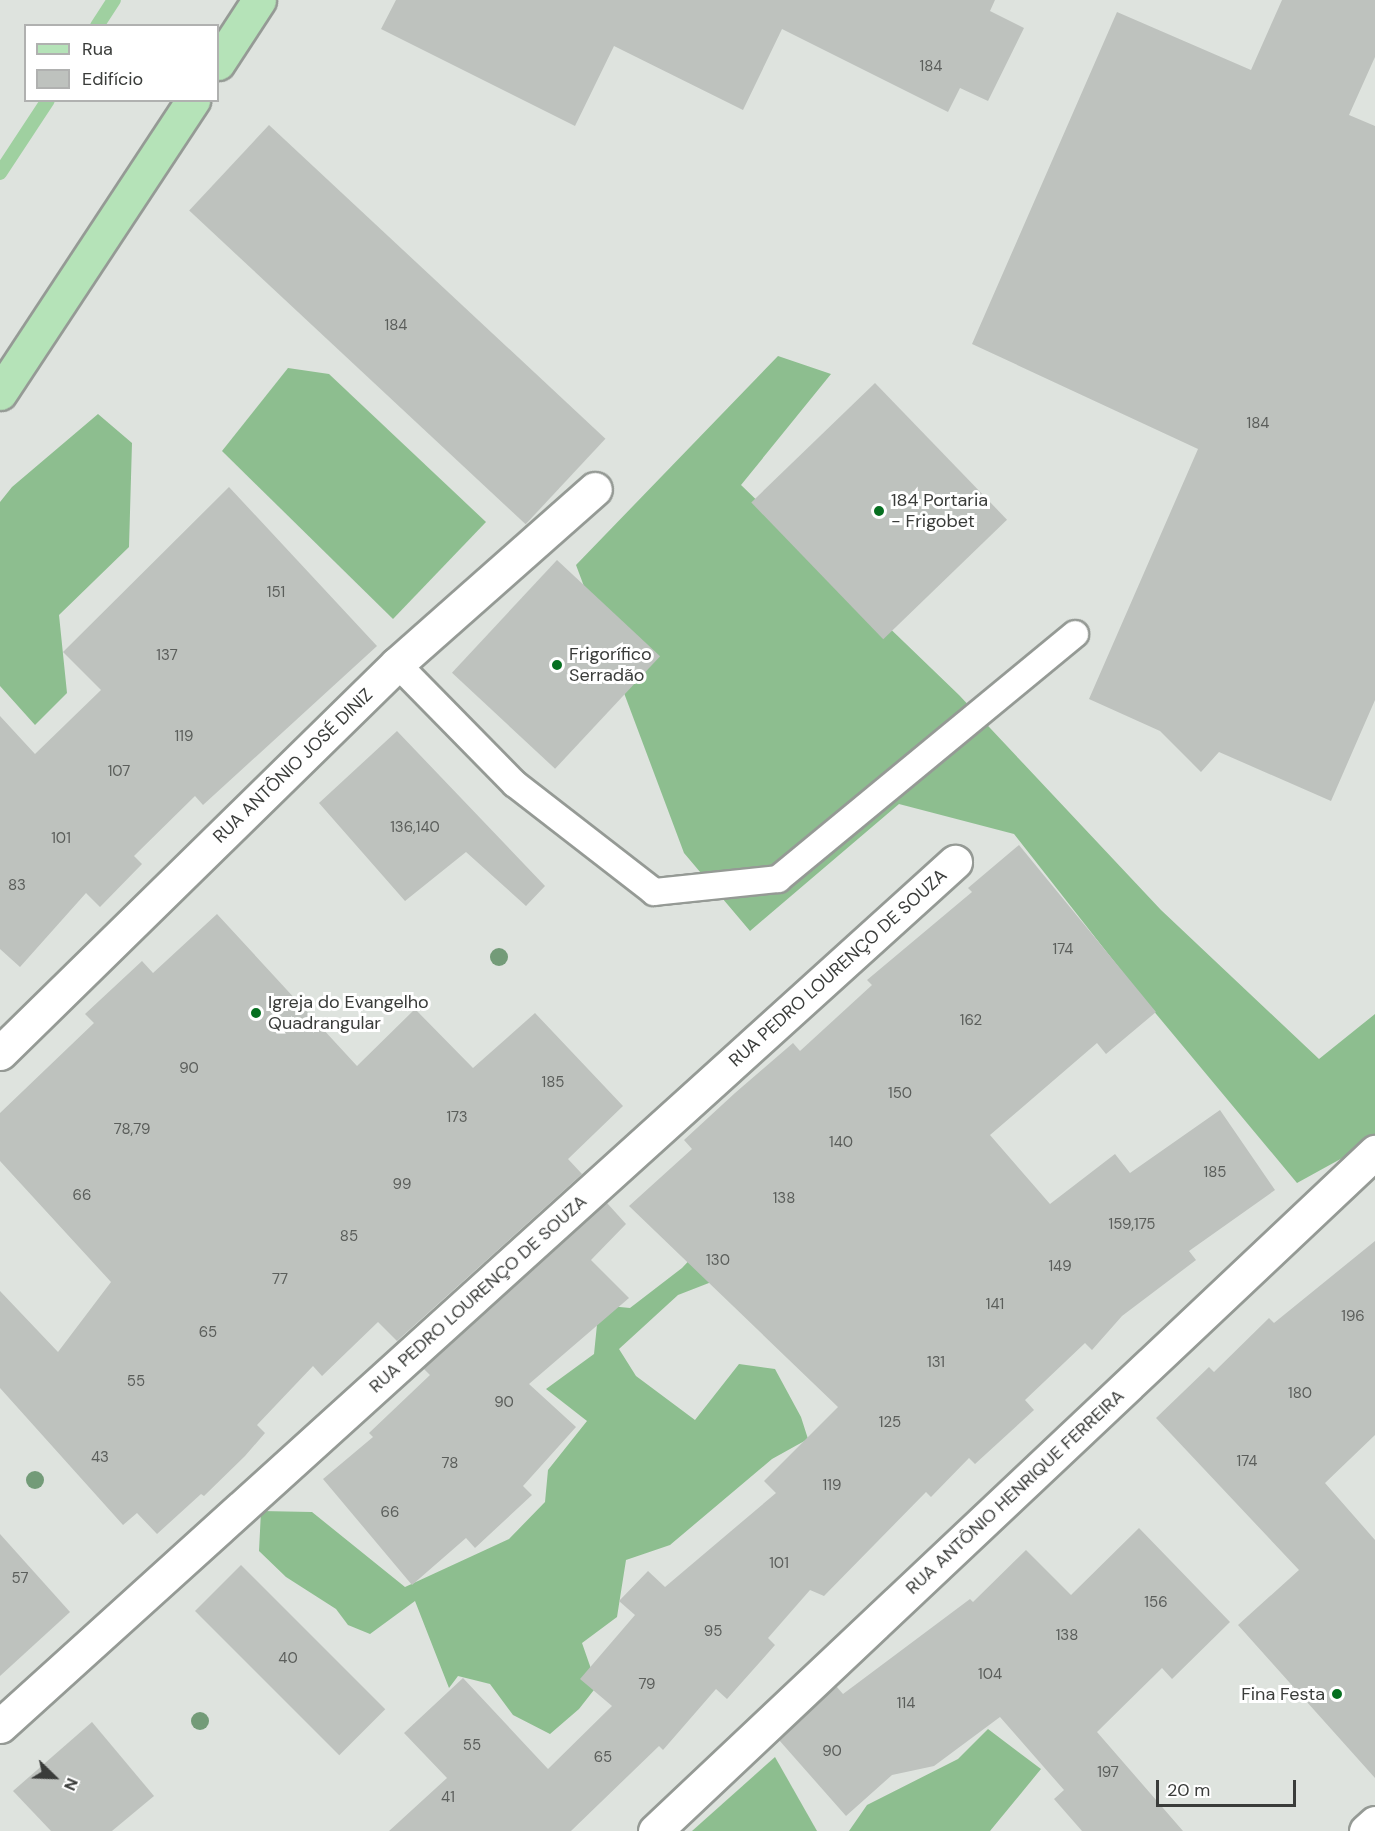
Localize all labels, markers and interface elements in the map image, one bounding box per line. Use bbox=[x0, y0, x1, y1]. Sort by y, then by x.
legend bbox=[24, 24, 219, 102]
text: Rua bbox=[82, 37, 113, 61]
house number: 184 bbox=[920, 58, 942, 76]
text: Edifício bbox=[82, 67, 143, 91]
house number: 184 bbox=[385, 317, 407, 335]
house number: 184 bbox=[1247, 415, 1269, 433]
place label: 184 Portaria - Frigobet bbox=[891, 490, 988, 532]
marker: 184 Portaria - Frigobet bbox=[872, 504, 886, 518]
house number: 151 bbox=[267, 584, 285, 602]
place label: Frigorífico Serradão bbox=[569, 644, 652, 686]
house number: 137 bbox=[156, 647, 178, 665]
marker: Frigorífico Serradão bbox=[550, 658, 564, 672]
street label: RUA ANTÔNIO JOSÉ DINIZ bbox=[209, 684, 377, 848]
house number: 119 bbox=[175, 728, 193, 746]
house number: 107 bbox=[108, 763, 130, 781]
house number: 136,140 bbox=[390, 819, 440, 837]
house number: 101 bbox=[51, 830, 71, 848]
street label: RUA PEDRO LOURENÇO DE SOUZA bbox=[725, 865, 951, 1071]
house number: 83 bbox=[8, 877, 26, 895]
house number: 174 bbox=[1053, 941, 1073, 959]
place label: Igreja do Evangelho Quadrangular bbox=[268, 992, 429, 1034]
marker: Igreja do Evangelho Quadrangular bbox=[249, 1006, 263, 1020]
house number: 162 bbox=[960, 1012, 982, 1030]
house number: 90 bbox=[179, 1060, 199, 1078]
house number: 185 bbox=[542, 1074, 564, 1092]
house number: 150 bbox=[888, 1085, 912, 1103]
house number: 173 bbox=[446, 1109, 468, 1127]
house number: 78,79 bbox=[114, 1121, 150, 1139]
house number: 140 bbox=[829, 1134, 853, 1152]
house number: 185 bbox=[1204, 1164, 1226, 1182]
house number: 99 bbox=[393, 1176, 411, 1194]
house number: 66 bbox=[73, 1187, 91, 1205]
house number: 138 bbox=[773, 1190, 795, 1208]
street label: RUA PEDRO LOURENÇO DE SOUZA bbox=[365, 1191, 591, 1397]
house number: 159,175 bbox=[1109, 1216, 1155, 1234]
house number: 85 bbox=[340, 1228, 358, 1246]
house number: 130 bbox=[706, 1252, 730, 1270]
house number: 149 bbox=[1048, 1258, 1072, 1276]
house number: 77 bbox=[272, 1271, 288, 1289]
house number: 141 bbox=[986, 1296, 1004, 1314]
house number: 196 bbox=[1341, 1308, 1365, 1326]
house number: 65 bbox=[199, 1324, 217, 1342]
house number: 131 bbox=[927, 1354, 945, 1372]
house number: 55 bbox=[127, 1373, 145, 1391]
street label: RUA ANTÔNIO HENRIQUE FERREIRA bbox=[901, 1385, 1129, 1599]
house number: 180 bbox=[1288, 1385, 1312, 1403]
house number: 90 bbox=[494, 1394, 514, 1412]
house number: 125 bbox=[879, 1414, 901, 1432]
house number: 43 bbox=[91, 1449, 109, 1467]
house number: 174 bbox=[1237, 1453, 1257, 1471]
house number: 78 bbox=[442, 1455, 458, 1473]
house number: 119 bbox=[823, 1477, 841, 1495]
house number: 66 bbox=[381, 1504, 399, 1522]
house number: 101 bbox=[769, 1555, 789, 1573]
house number: 57 bbox=[12, 1570, 28, 1588]
house number: 156 bbox=[1144, 1594, 1168, 1612]
house number: 95 bbox=[704, 1623, 722, 1641]
house number: 138 bbox=[1056, 1627, 1078, 1645]
house number: 40 bbox=[278, 1650, 298, 1668]
house number: 104 bbox=[978, 1666, 1002, 1684]
house number: 79 bbox=[638, 1676, 656, 1694]
place label: Fina Festa bbox=[1241, 1683, 1325, 1705]
marker: Fina Festa bbox=[1330, 1687, 1344, 1701]
house number: 114 bbox=[897, 1695, 915, 1713]
house number: 55 bbox=[463, 1737, 481, 1755]
house number: 90 bbox=[822, 1743, 842, 1761]
north arrow bbox=[24, 1747, 84, 1807]
house number: 65 bbox=[594, 1749, 612, 1767]
house number: 197 bbox=[1097, 1764, 1119, 1782]
scale bar bbox=[1159, 1768, 1298, 1806]
text: N bbox=[59, 1775, 83, 1794]
text: 20 m bbox=[1167, 1778, 1210, 1802]
house number: 41 bbox=[441, 1789, 455, 1807]

